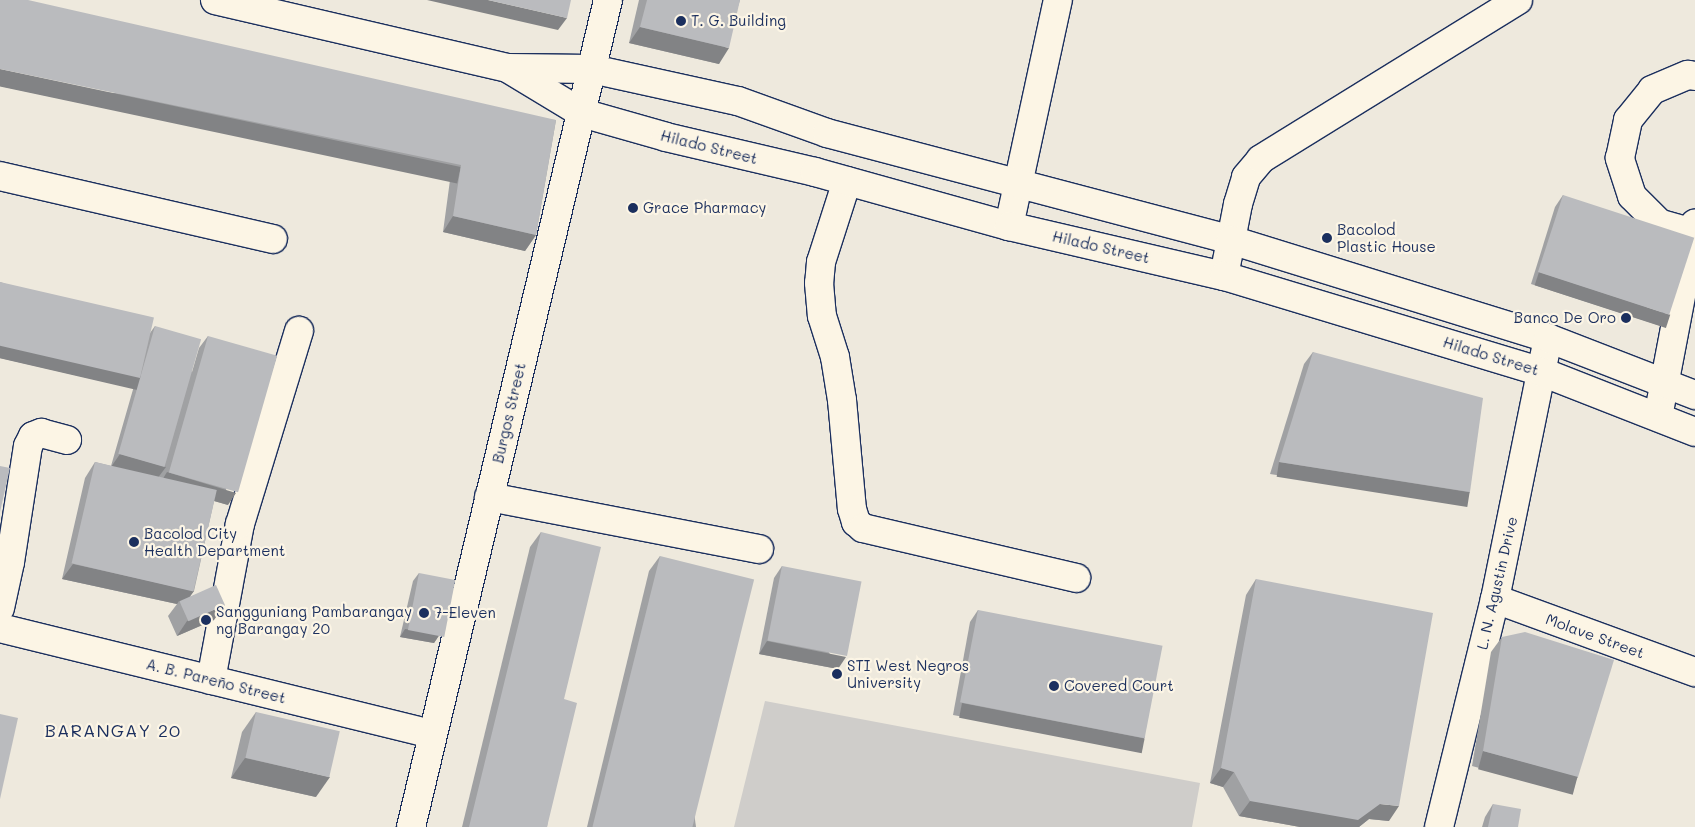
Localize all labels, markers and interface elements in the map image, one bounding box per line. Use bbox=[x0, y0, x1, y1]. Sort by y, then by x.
place label: T. G. Building bbox=[691, 12, 786, 30]
marker: T. G. Building bbox=[675, 15, 687, 27]
street label: Hilado Street bbox=[659, 126, 759, 168]
place label: Grace Pharmacy bbox=[643, 199, 766, 217]
marker: Grace Pharmacy bbox=[627, 202, 639, 214]
place label: Bacolod Plastic House bbox=[1337, 220, 1436, 255]
street label: Hilado Street bbox=[1051, 227, 1151, 267]
marker: Bacolod Plastic House bbox=[1321, 232, 1333, 244]
place label: Banco De Oro bbox=[1514, 309, 1616, 327]
marker: Banco De Oro bbox=[1620, 312, 1632, 324]
street label: Hilado Street bbox=[1441, 333, 1541, 379]
street label: Burgos Street bbox=[489, 361, 529, 465]
street label: L. N. Agustin Drive bbox=[1473, 515, 1521, 651]
place label: Bacolod City Health Department bbox=[144, 524, 285, 559]
marker: Bacolod City Health Department bbox=[128, 536, 140, 548]
place label: Sangguniang Pambarangay ng Barangay 20 bbox=[216, 602, 412, 637]
place label: 7-Eleven bbox=[434, 604, 496, 622]
marker: 7-Eleven bbox=[418, 607, 430, 619]
street label: Molave Street bbox=[1543, 610, 1647, 662]
marker: Sangguniang Pambarangay ng Barangay 20 bbox=[200, 614, 212, 626]
street label: A. B. Pareño Street bbox=[144, 655, 288, 707]
place label: STI West Negros University bbox=[847, 656, 969, 691]
marker: STI West Negros University bbox=[831, 668, 843, 680]
place label: Covered Court bbox=[1064, 677, 1174, 695]
marker: Covered Court bbox=[1048, 680, 1060, 692]
district label: BARANGAY 20 bbox=[43, 719, 183, 741]

